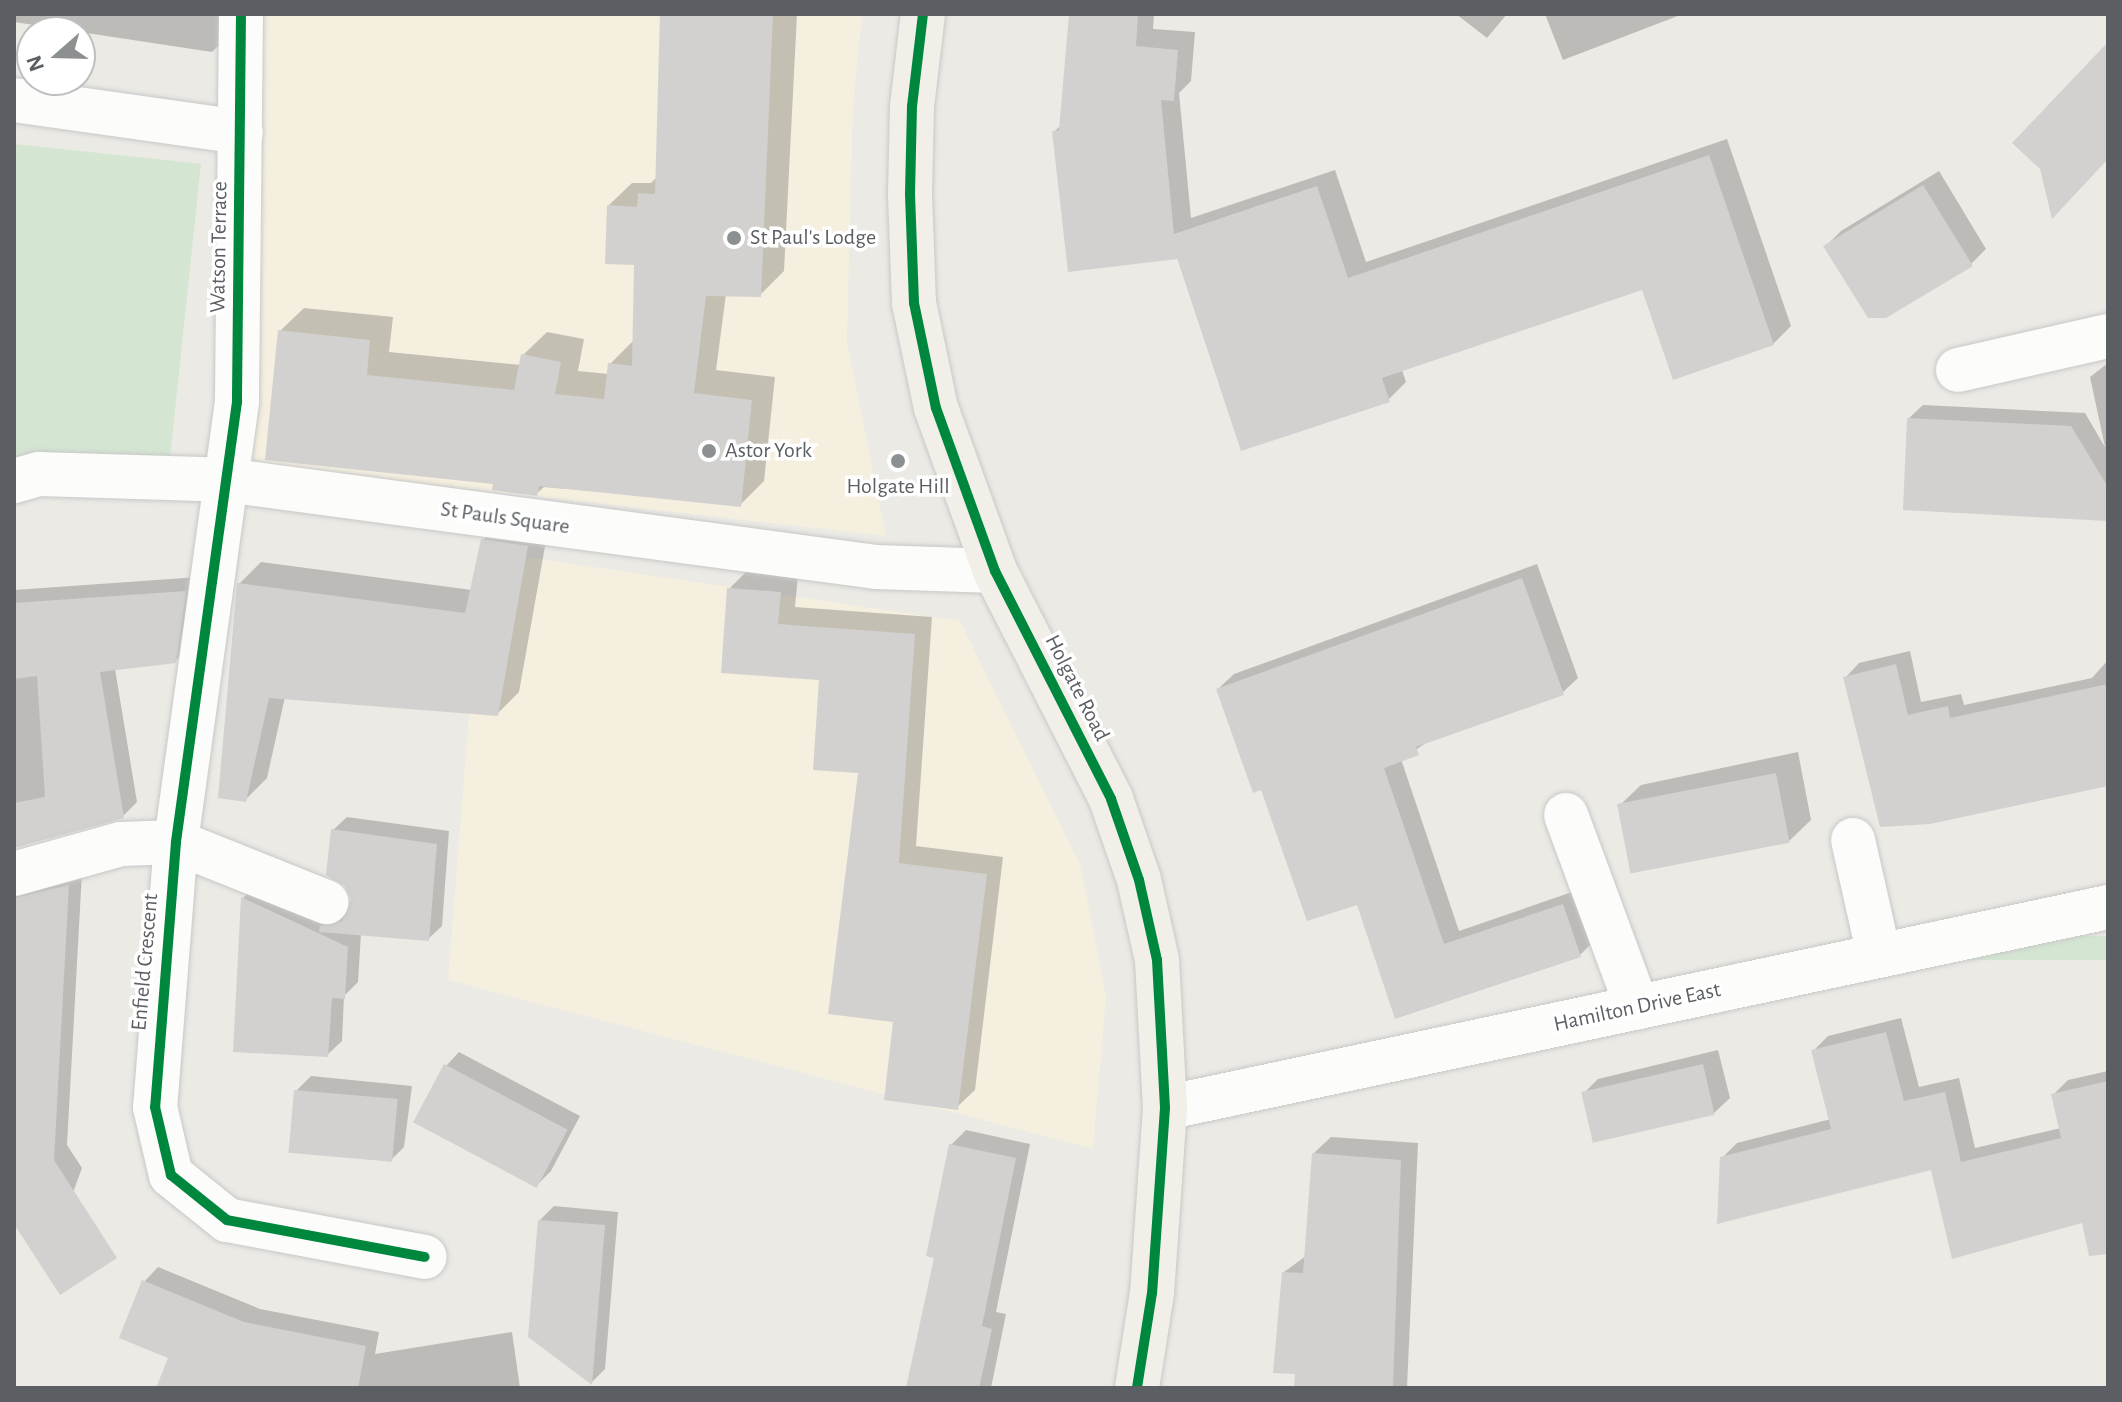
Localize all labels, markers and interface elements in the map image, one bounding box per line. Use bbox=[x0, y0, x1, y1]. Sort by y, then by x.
north arrow bbox=[16, 16, 96, 96]
text: N bbox=[22, 53, 48, 74]
street label: Watson Terrace bbox=[205, 181, 233, 313]
place label: St Paul's Lodge bbox=[750, 225, 876, 251]
marker: St Paul's Lodge bbox=[725, 229, 743, 247]
place label: Astor York bbox=[725, 438, 812, 464]
marker: Astor York bbox=[700, 442, 718, 460]
marker: Holgate Hill bbox=[889, 452, 907, 470]
place label: Holgate Hill bbox=[846, 474, 950, 500]
street label: St Pauls Square bbox=[439, 496, 571, 540]
street label: Holgate Road bbox=[1039, 630, 1115, 746]
street label: Enfield Crescent bbox=[126, 892, 164, 1032]
street label: Hamilton Drive East bbox=[1551, 976, 1723, 1038]

